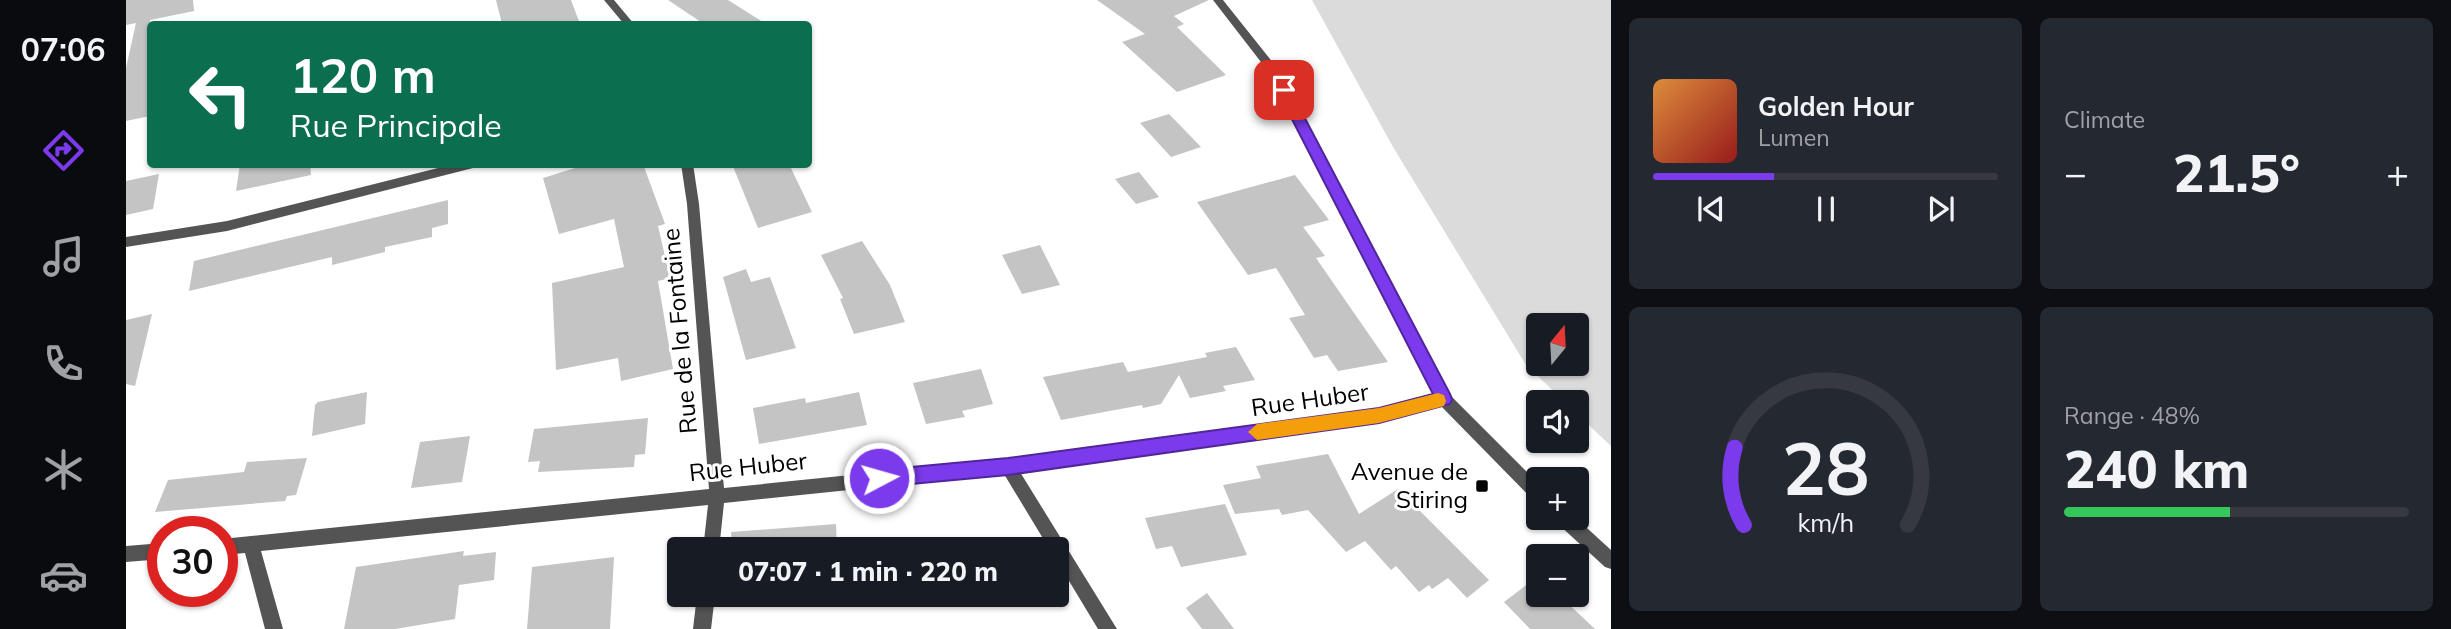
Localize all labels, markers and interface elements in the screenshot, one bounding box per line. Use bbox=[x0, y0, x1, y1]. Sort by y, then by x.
text: 07:06 bbox=[21, 29, 105, 69]
text: 120 m bbox=[290, 44, 436, 105]
icon: left bbox=[175, 49, 266, 140]
pin bbox=[1254, 60, 1314, 120]
icon: arrive bbox=[1265, 71, 1303, 109]
text: Golden Hour bbox=[1758, 90, 1914, 123]
text: Rue Principale bbox=[290, 105, 502, 145]
text: Climate bbox=[2064, 105, 2145, 134]
text: Lumen bbox=[1758, 123, 1830, 152]
icon: directions bbox=[39, 126, 88, 175]
text: 21.5° bbox=[2173, 140, 2300, 205]
text: − bbox=[2064, 149, 2087, 197]
text: + bbox=[2386, 149, 2409, 197]
icon: previous bbox=[1692, 190, 1730, 228]
icon: pause bbox=[1807, 190, 1845, 228]
icon: next bbox=[1922, 190, 1960, 228]
street label: Rue de la Fontaine bbox=[655, 227, 703, 435]
icon: music bbox=[39, 232, 88, 281]
north arrow bbox=[1526, 313, 1589, 376]
map controls bbox=[1526, 313, 1589, 607]
icon: phone bbox=[39, 339, 88, 388]
street label: Rue Huber bbox=[1249, 376, 1371, 422]
button: sound bbox=[1526, 390, 1589, 453]
text: Range · 48% bbox=[2064, 401, 2200, 430]
text: 28 bbox=[1782, 422, 1869, 513]
text: 240 km bbox=[2064, 436, 2249, 501]
position arrow bbox=[842, 441, 916, 515]
icon: climate bbox=[39, 445, 88, 494]
street label: Rue Huber bbox=[688, 445, 809, 487]
place label: Avenue de Stiring bbox=[1351, 456, 1468, 514]
button: + bbox=[1526, 467, 1589, 530]
marker: Avenue de Stiring bbox=[1474, 478, 1490, 494]
text: km/h bbox=[1797, 507, 1854, 538]
speed limit sign: 30 bbox=[147, 516, 238, 607]
button: − bbox=[1526, 544, 1589, 607]
icon: car bbox=[39, 551, 88, 600]
text: 07:07 · 1 min · 220 m bbox=[738, 555, 998, 588]

